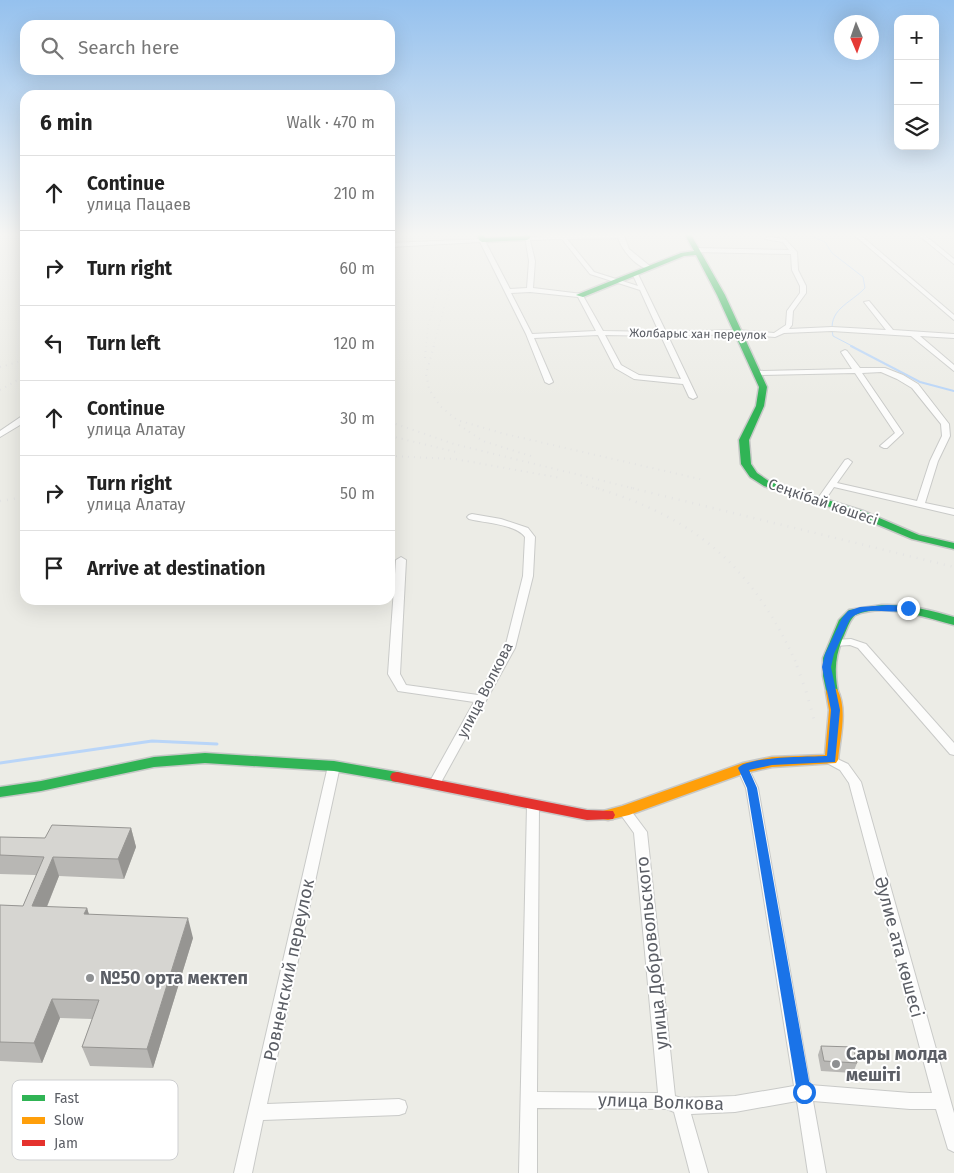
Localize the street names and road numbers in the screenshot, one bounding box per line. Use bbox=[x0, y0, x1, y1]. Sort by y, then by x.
street label: Жолбарыс хан переулок bbox=[629, 326, 768, 342]
street label: Сеңкібай көшесі bbox=[766, 475, 880, 529]
street label: улица Волкова bbox=[453, 639, 517, 741]
street label: улица Добровольского bbox=[631, 855, 673, 1051]
street label: Әулие ата көшесі bbox=[870, 874, 928, 1020]
street label: Ровненский переулок bbox=[259, 876, 319, 1063]
street label: улица Волкова bbox=[598, 1089, 724, 1115]

